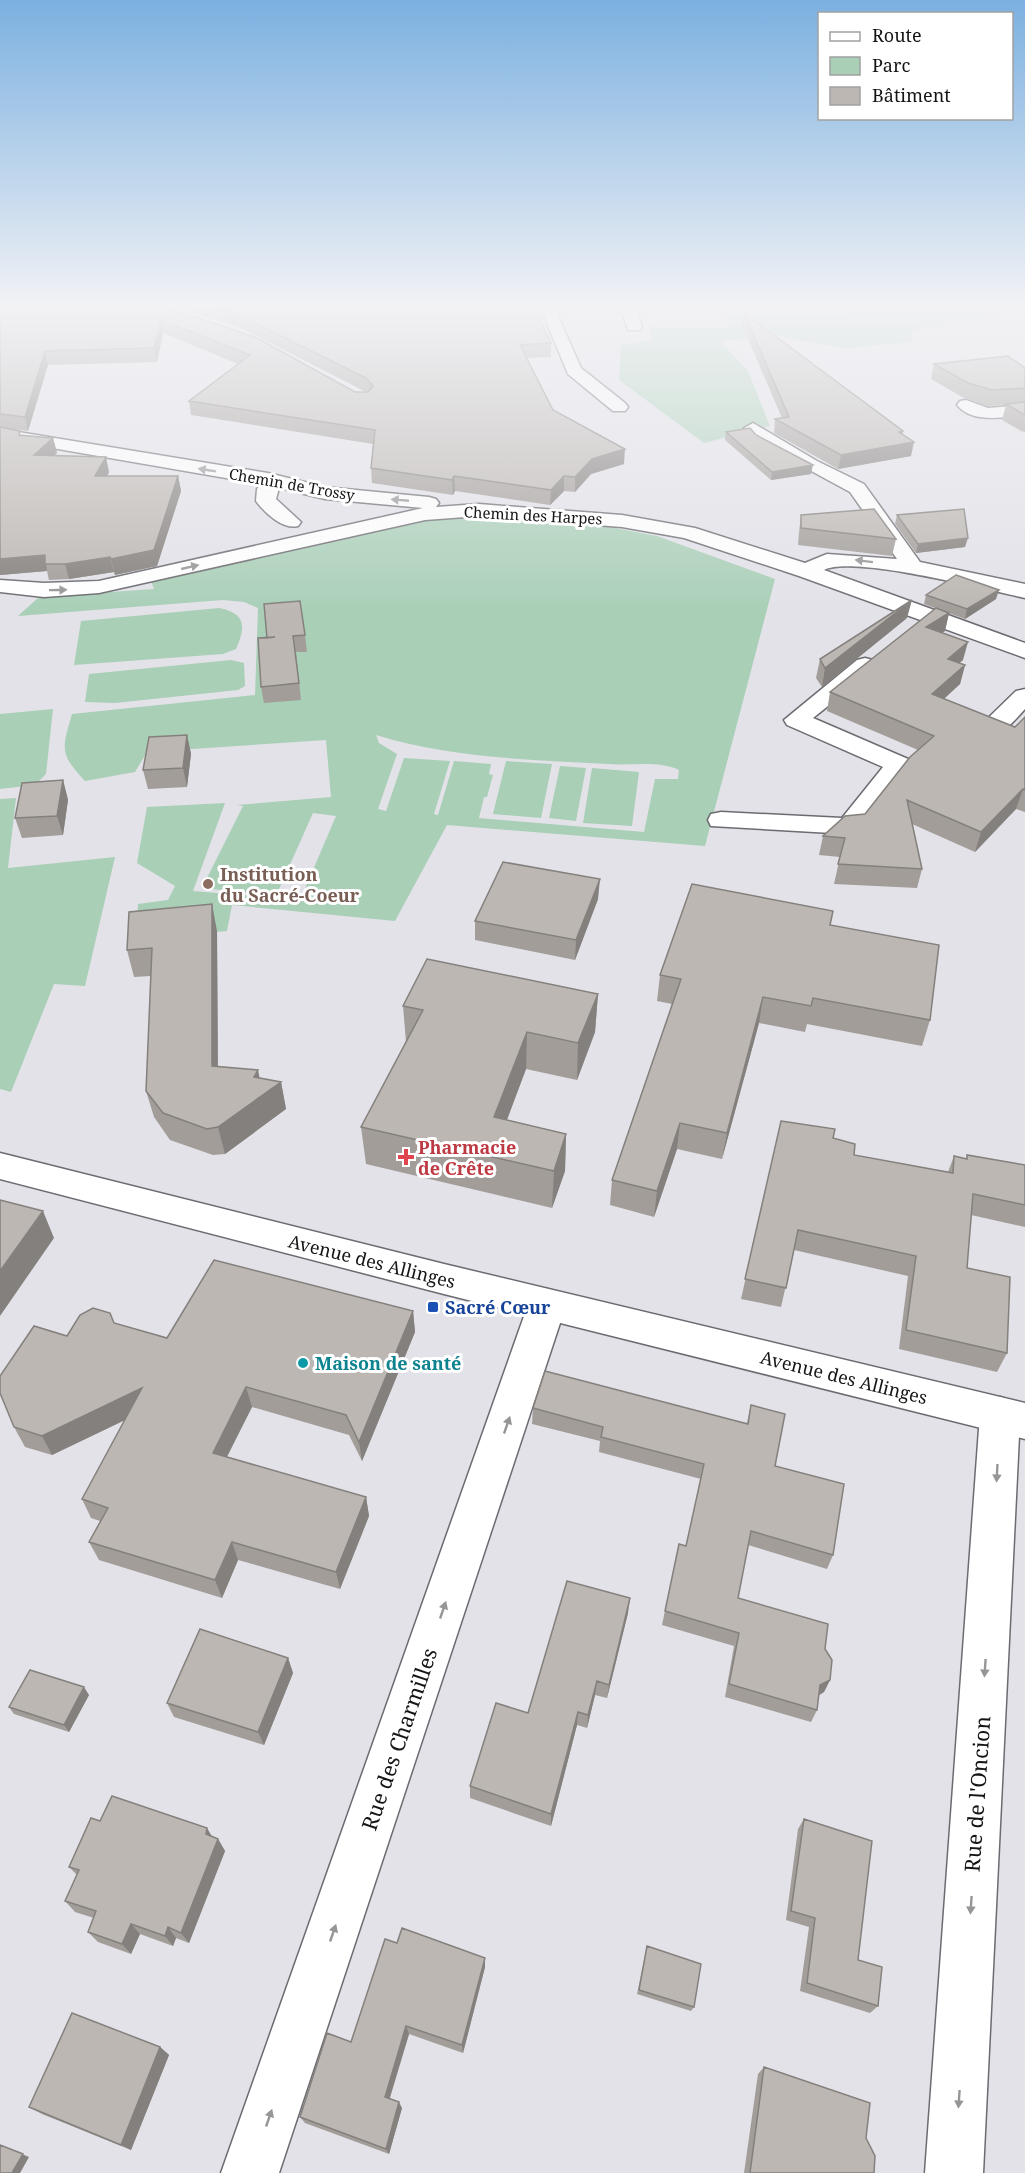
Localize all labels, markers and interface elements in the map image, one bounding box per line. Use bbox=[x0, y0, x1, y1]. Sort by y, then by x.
legend bbox=[818, 12, 1013, 120]
text: Route bbox=[872, 23, 922, 47]
text: Parc bbox=[872, 53, 910, 77]
text: Bâtiment bbox=[872, 83, 951, 107]
street label: Chemin de Trossy bbox=[228, 463, 357, 505]
one-way arrow bbox=[198, 465, 217, 474]
one-way arrow bbox=[390, 495, 409, 505]
street label: Chemin des Harpes bbox=[463, 501, 603, 529]
one-way arrow bbox=[855, 556, 874, 566]
one-way arrow bbox=[181, 562, 200, 571]
one-way arrow bbox=[49, 585, 68, 595]
place label: Institution du Sacré-Coeur bbox=[220, 862, 360, 907]
marker: Institution du Sacré-Coeur bbox=[201, 877, 215, 891]
place label: Pharmacie de Crête bbox=[418, 1135, 516, 1180]
marker: Pharmacie de Crête bbox=[399, 1150, 413, 1164]
street label: Avenue des Allinges bbox=[286, 1229, 458, 1293]
place label: Sacré Cœur bbox=[445, 1295, 551, 1319]
marker: Sacré Cœur bbox=[426, 1300, 440, 1314]
street label: Avenue des Allinges bbox=[758, 1345, 930, 1409]
place label: Maison de santé bbox=[315, 1351, 461, 1375]
marker: Maison de santé bbox=[296, 1356, 310, 1370]
one-way arrow bbox=[502, 1416, 512, 1434]
one-way arrow bbox=[992, 1464, 1002, 1483]
one-way arrow bbox=[439, 1601, 449, 1619]
street label: Rue des Charmilles bbox=[355, 1644, 443, 1834]
one-way arrow bbox=[980, 1659, 990, 1678]
street label: Rue de l'Oncion bbox=[958, 1715, 996, 1873]
one-way arrow bbox=[966, 1895, 975, 1914]
one-way arrow bbox=[328, 1924, 338, 1942]
one-way arrow bbox=[954, 2090, 963, 2109]
one-way arrow bbox=[265, 2109, 275, 2127]

